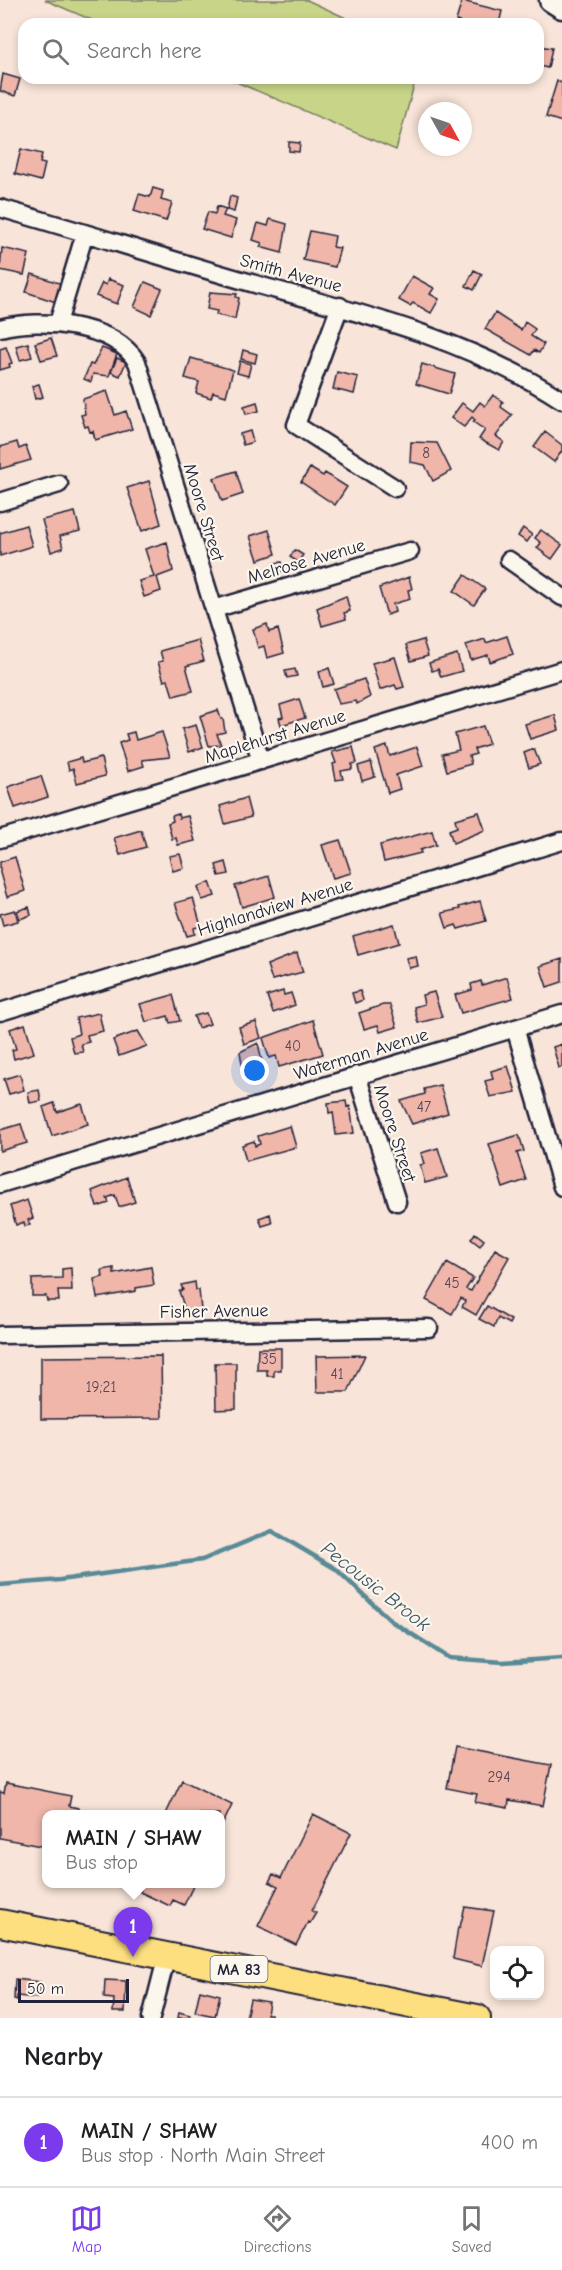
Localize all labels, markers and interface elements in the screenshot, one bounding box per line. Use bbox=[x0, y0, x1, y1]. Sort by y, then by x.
search box bbox=[18, 18, 544, 84]
icon: search bbox=[39, 35, 72, 68]
text: Search here bbox=[87, 38, 202, 64]
north arrow bbox=[418, 102, 472, 156]
street label: Smith Avenue bbox=[238, 250, 344, 297]
house number: 8 bbox=[422, 444, 430, 462]
street label: Moore Street bbox=[179, 461, 229, 564]
street label: Melrose Avenue bbox=[245, 535, 367, 588]
street label: Maplehurst Avenue bbox=[202, 705, 348, 768]
street label: Highlandview Avenue bbox=[195, 874, 355, 941]
street label: Waterman Avenue bbox=[291, 1024, 431, 1085]
house number: 40 bbox=[285, 1037, 301, 1055]
your location bbox=[240, 1056, 269, 1085]
street label: Moore Street bbox=[369, 1082, 420, 1185]
house number: 47 bbox=[417, 1098, 431, 1116]
house number: 45 bbox=[444, 1274, 460, 1292]
street label: Fisher Avenue bbox=[160, 1300, 268, 1323]
house number: 35 bbox=[261, 1350, 277, 1368]
house number: 41 bbox=[330, 1365, 344, 1383]
house number: 19;21 bbox=[86, 1378, 116, 1396]
water label: Pecousic Brook bbox=[317, 1537, 435, 1636]
house number: 294 bbox=[487, 1768, 511, 1786]
popup bbox=[42, 1810, 225, 1888]
text: MAIN / SHAW bbox=[66, 1825, 201, 1851]
text: Bus stop bbox=[66, 1851, 138, 1874]
pin: 1 bbox=[114, 1908, 152, 1957]
map controls bbox=[490, 1946, 544, 2000]
button: locate bbox=[490, 1946, 544, 2000]
road number: MA 83 bbox=[210, 1956, 268, 1982]
scale bar bbox=[18, 1976, 129, 2004]
text: 50 m bbox=[27, 1980, 64, 1998]
text: Nearby bbox=[24, 2042, 103, 2072]
text: MAIN / SHAW bbox=[81, 2118, 217, 2144]
text: 1 bbox=[40, 2131, 47, 2154]
text: 400 m bbox=[481, 2131, 538, 2154]
text: Bus stop · North Main Street bbox=[81, 2144, 324, 2167]
tab: Map bbox=[70, 2202, 103, 2256]
tab: Directions bbox=[244, 2202, 311, 2256]
tab: Saved bbox=[452, 2202, 492, 2256]

